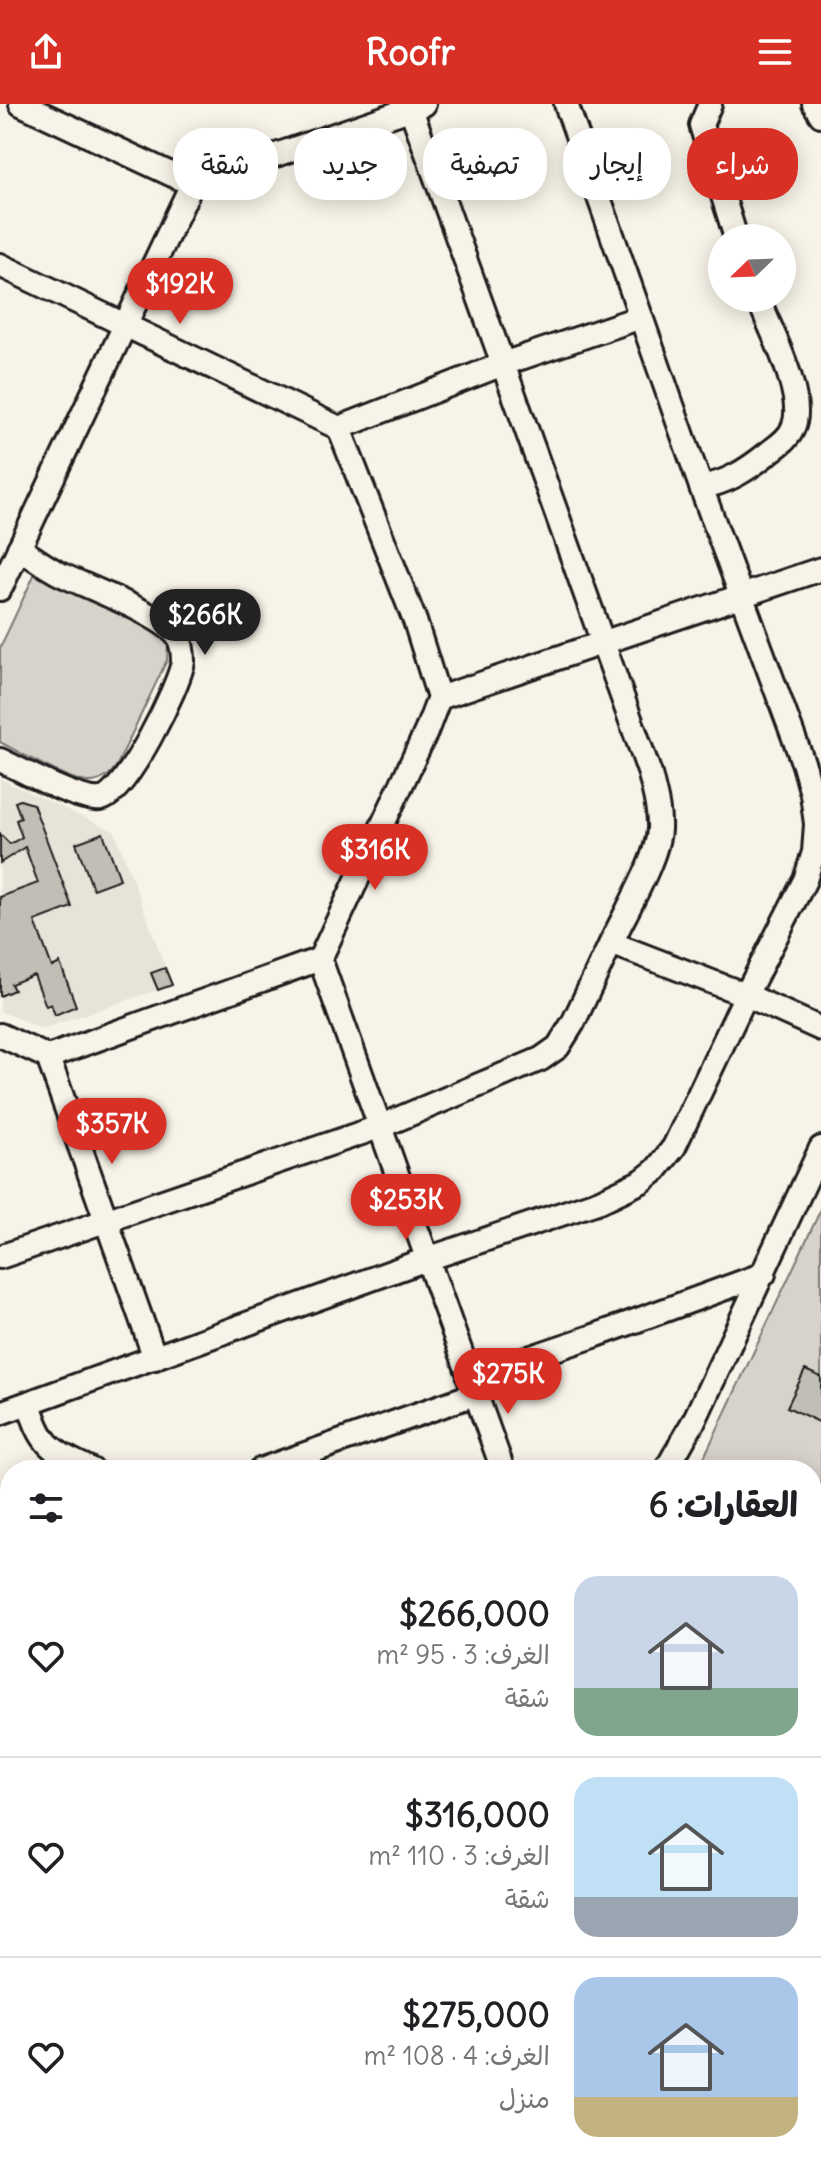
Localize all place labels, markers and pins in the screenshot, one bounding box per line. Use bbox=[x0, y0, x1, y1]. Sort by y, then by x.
pin: $192K bbox=[124, 258, 236, 326]
pin: $266K bbox=[149, 589, 261, 657]
pin: $316K bbox=[319, 824, 431, 892]
pin: $357K bbox=[56, 1098, 168, 1166]
pin: $253K bbox=[350, 1174, 462, 1242]
pin: $275K bbox=[452, 1348, 564, 1416]

